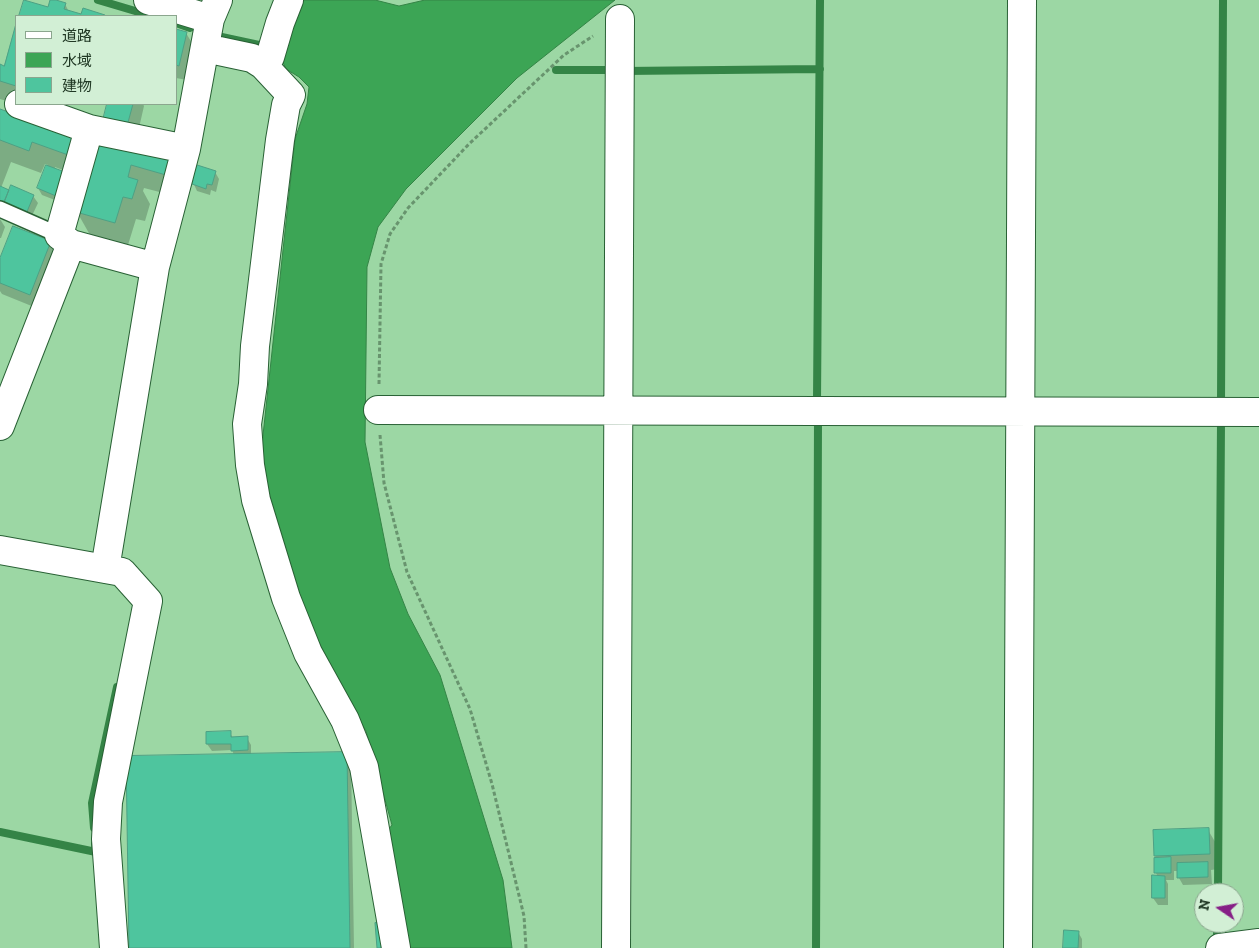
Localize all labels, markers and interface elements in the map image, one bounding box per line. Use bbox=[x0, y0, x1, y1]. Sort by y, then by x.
legend bbox=[15, 15, 178, 105]
text: 道路 bbox=[62, 27, 92, 45]
text: 水域 bbox=[62, 52, 92, 70]
text: 建物 bbox=[62, 77, 92, 95]
north arrow bbox=[1194, 883, 1244, 933]
text: N bbox=[1195, 898, 1214, 912]

